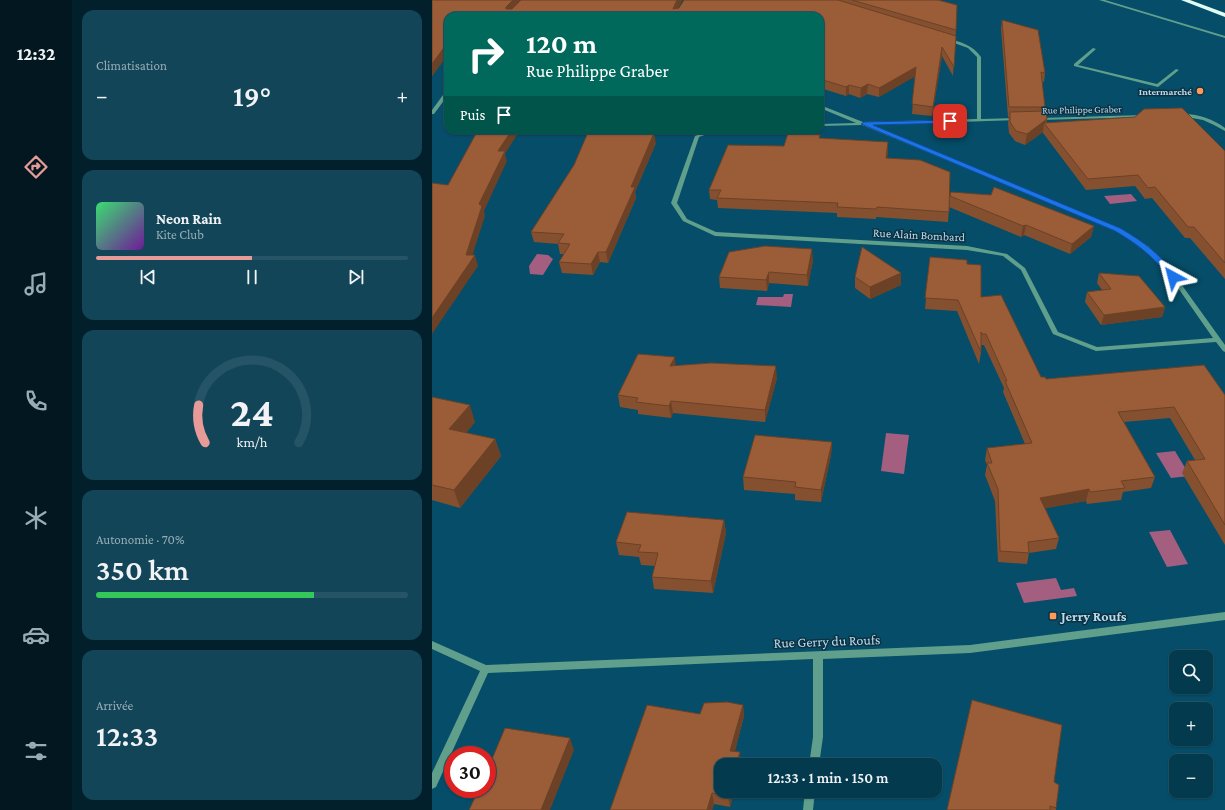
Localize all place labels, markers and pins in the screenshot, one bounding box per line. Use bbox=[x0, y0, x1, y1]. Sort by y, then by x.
place label: Intermarché bbox=[1139, 86, 1192, 97]
marker: Intermarché bbox=[1195, 86, 1205, 96]
pin bbox=[933, 104, 967, 138]
place label: Jerry Roufs bbox=[1059, 608, 1127, 624]
marker: Jerry Roufs bbox=[1048, 611, 1058, 621]

